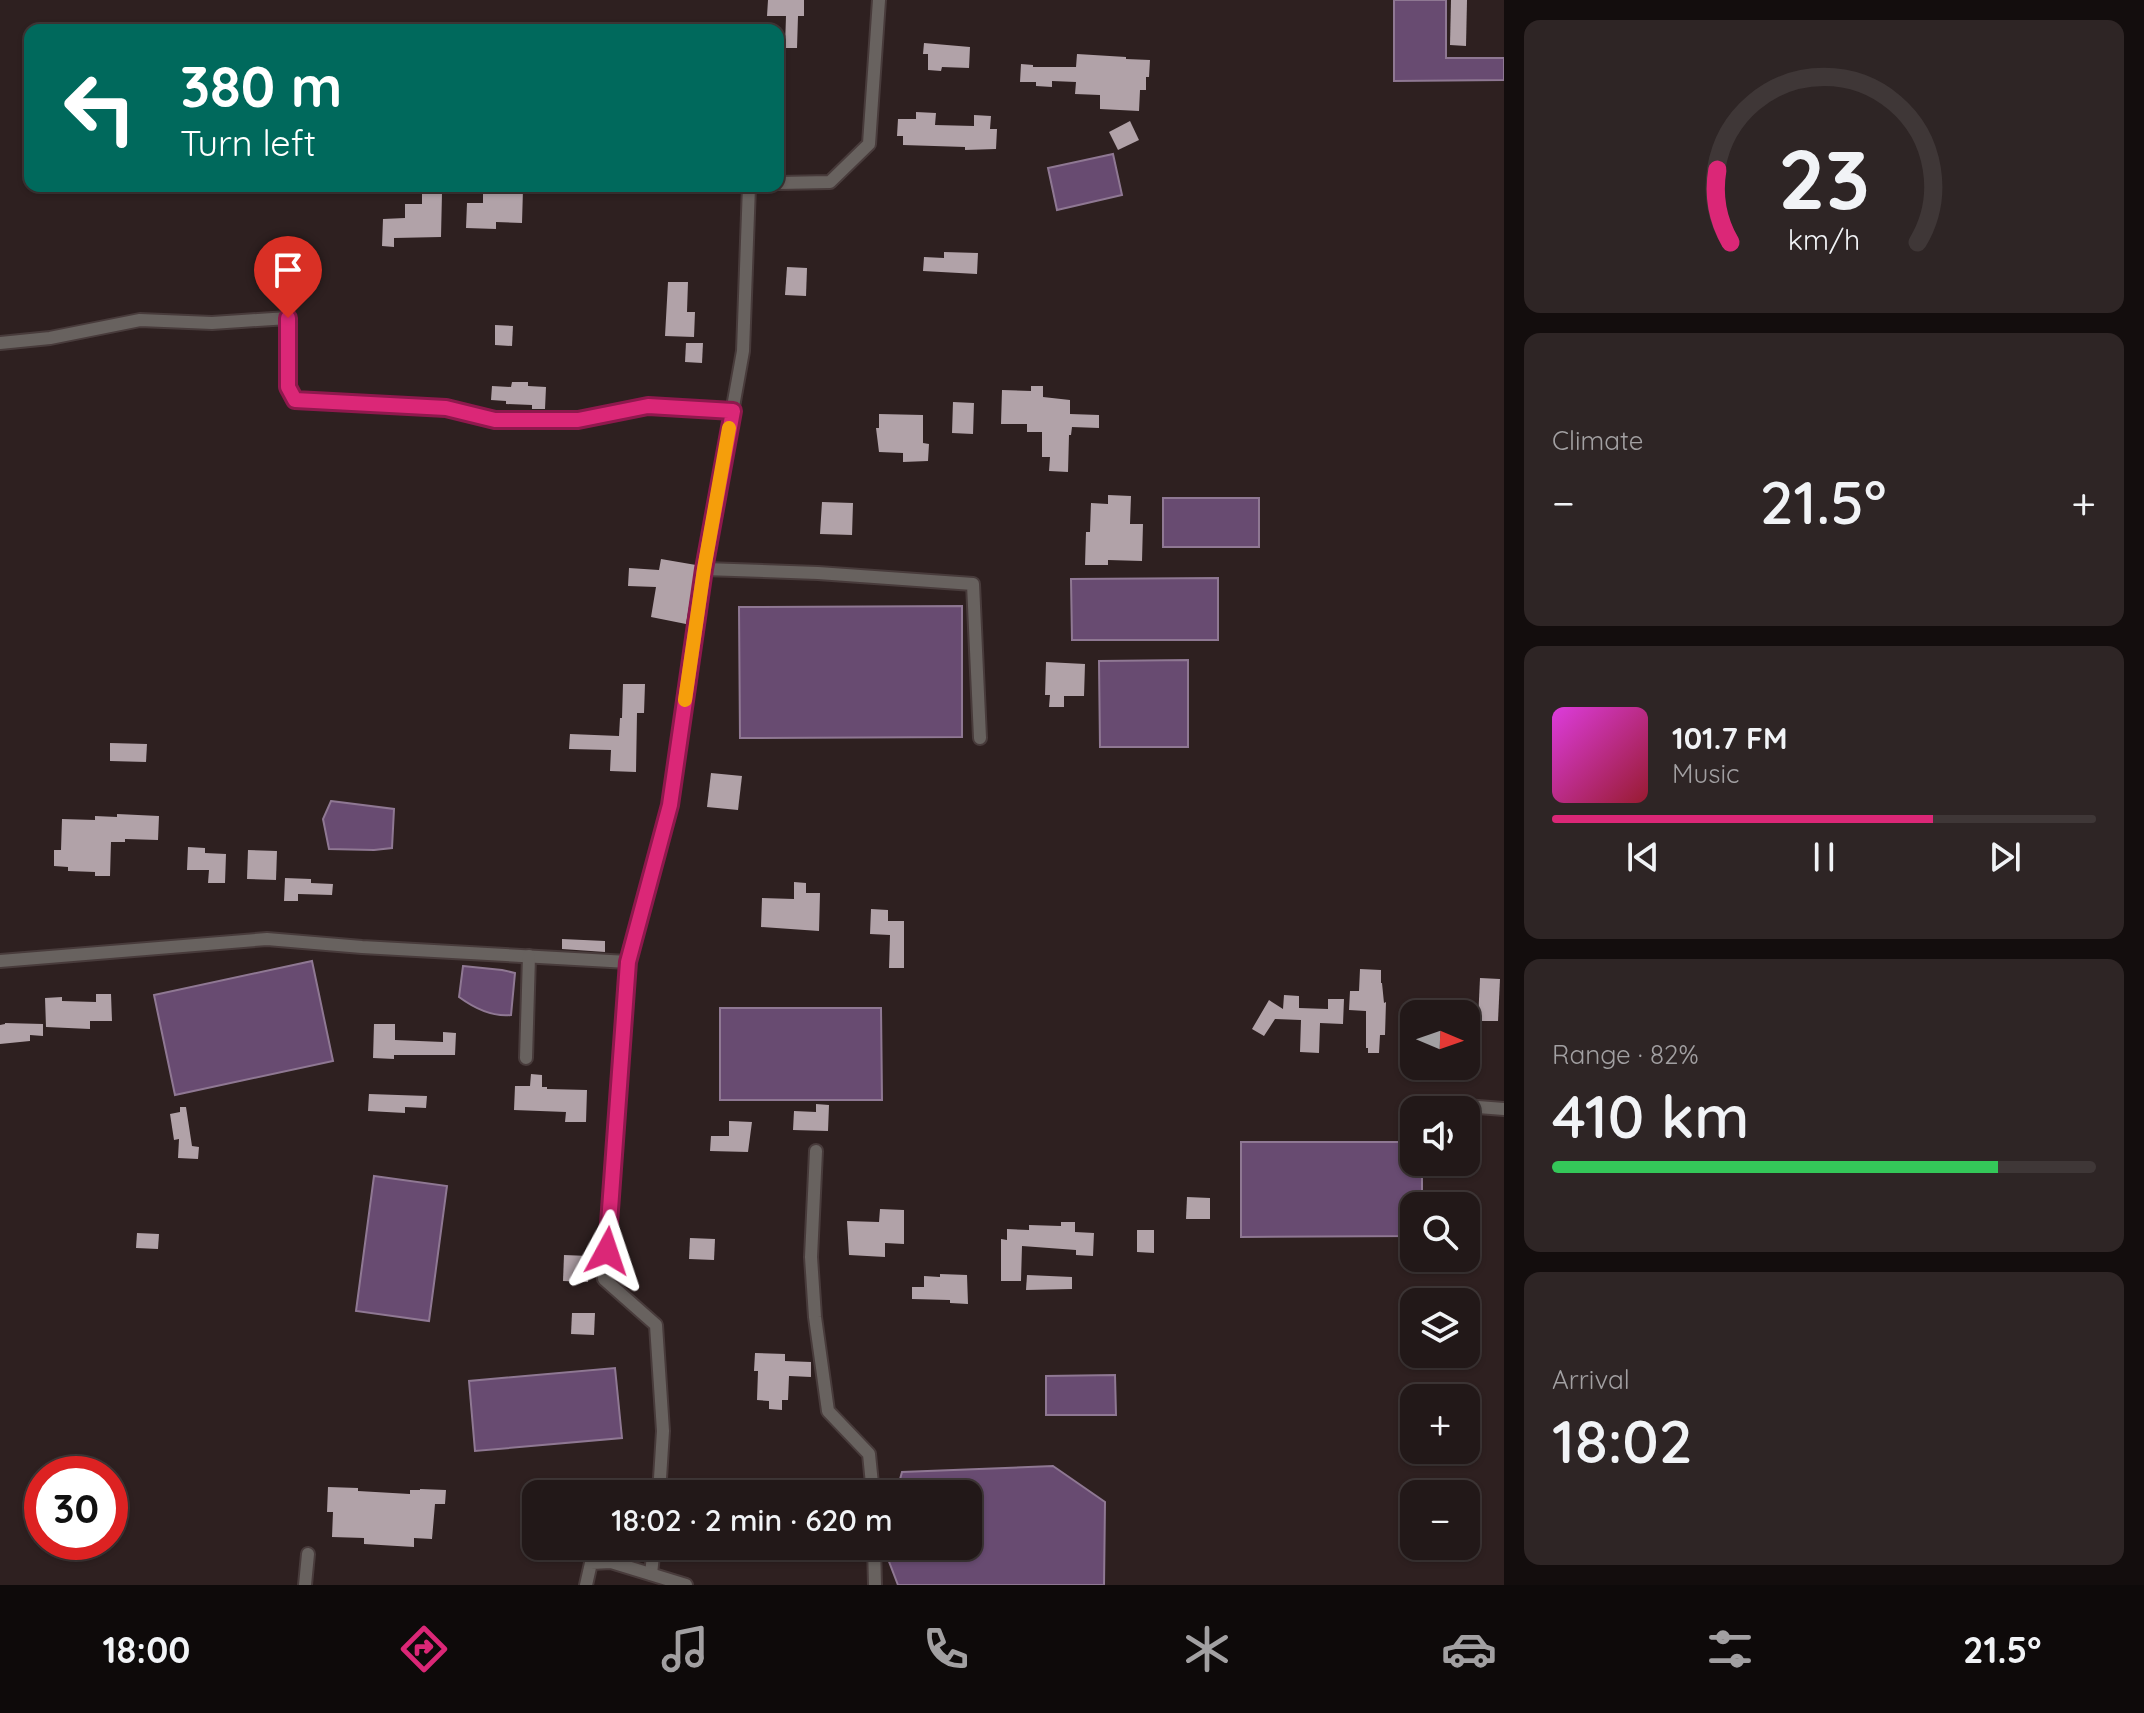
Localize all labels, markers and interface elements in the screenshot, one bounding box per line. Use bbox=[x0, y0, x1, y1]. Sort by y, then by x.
text: 380 m bbox=[180, 51, 342, 121]
icon: left bbox=[48, 56, 152, 160]
text: Turn left bbox=[180, 120, 316, 165]
text: 23 bbox=[1778, 125, 1870, 229]
text: km/h bbox=[1788, 221, 1860, 257]
pin bbox=[254, 236, 322, 318]
icon: arrive bbox=[266, 248, 310, 292]
text: Climate bbox=[1552, 424, 1643, 457]
text: 21.5° bbox=[1760, 464, 1886, 539]
text: − bbox=[1552, 475, 1575, 530]
text: + bbox=[2071, 475, 2096, 530]
text: 101.7 FM bbox=[1672, 719, 1788, 757]
text: Music bbox=[1672, 757, 1740, 790]
icon: previous bbox=[1621, 835, 1665, 879]
icon: pause bbox=[1802, 835, 1846, 879]
icon: next bbox=[1983, 835, 2027, 879]
north arrow bbox=[1400, 1000, 1480, 1080]
map controls bbox=[1400, 1000, 1480, 1560]
text: Range · 82% bbox=[1552, 1038, 1699, 1071]
text: 410 km bbox=[1552, 1078, 1750, 1153]
button: sound bbox=[1400, 1096, 1480, 1176]
button: search bbox=[1400, 1192, 1480, 1272]
position arrow bbox=[565, 1209, 649, 1293]
button: layers bbox=[1400, 1288, 1480, 1368]
text: Arrival bbox=[1552, 1363, 1630, 1396]
button: + bbox=[1400, 1384, 1480, 1464]
text: 18:02 bbox=[1552, 1403, 1693, 1478]
speed limit sign: 30 bbox=[24, 1456, 128, 1560]
button: − bbox=[1400, 1480, 1480, 1560]
text: 18:02 · 2 min · 620 m bbox=[611, 1501, 893, 1539]
icon: directions bbox=[396, 1621, 452, 1677]
icon: music bbox=[657, 1621, 713, 1677]
icon: phone bbox=[918, 1621, 974, 1677]
icon: climate bbox=[1179, 1621, 1235, 1677]
icon: car bbox=[1441, 1621, 1497, 1677]
icon: filters bbox=[1702, 1621, 1758, 1677]
text: 18:00 bbox=[103, 1627, 190, 1672]
text: 21.5° bbox=[1963, 1627, 2041, 1672]

